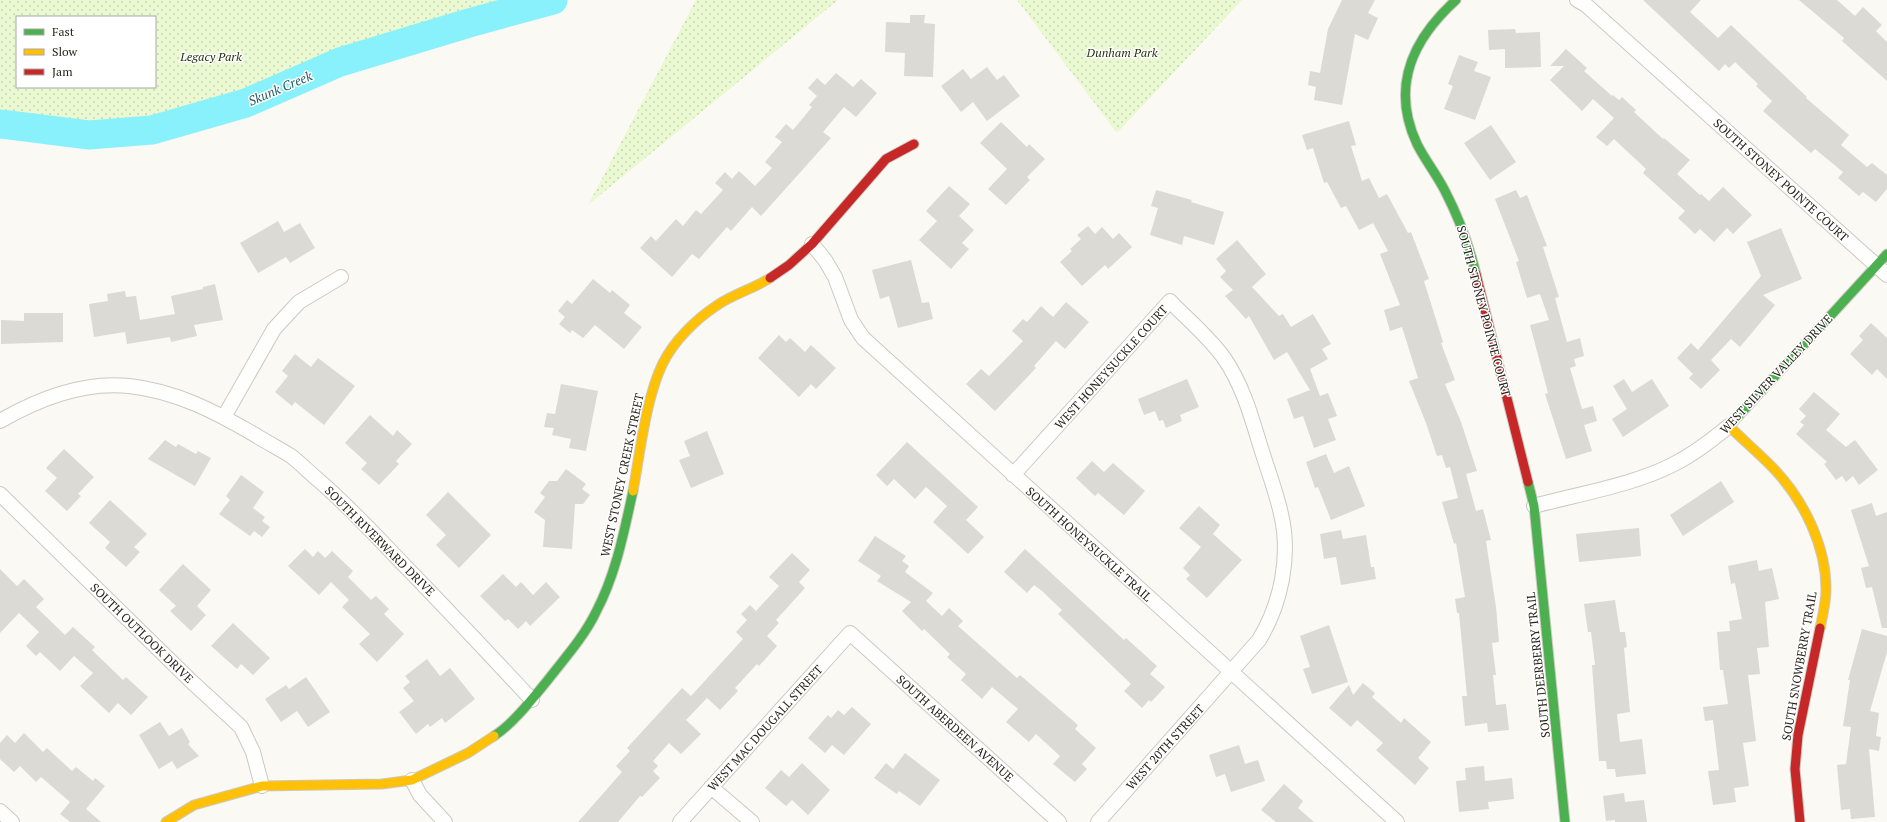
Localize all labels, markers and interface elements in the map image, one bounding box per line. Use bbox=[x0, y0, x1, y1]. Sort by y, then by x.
legend bbox=[16, 16, 156, 88]
text: Fast bbox=[52, 24, 75, 39]
text: Slow bbox=[52, 44, 78, 59]
park label: Dunham Park bbox=[1086, 45, 1158, 60]
park label: Legacy Park bbox=[179, 49, 242, 64]
text: Jam bbox=[52, 64, 73, 79]
water label: Skunk Creek bbox=[245, 66, 316, 110]
street label: SOUTH STONEY POINTE COURT bbox=[1710, 115, 1852, 245]
street label: SOUTH STONEY POINTE COURT bbox=[1454, 224, 1514, 399]
street label: WEST HONEYSUCKLE COURT bbox=[1051, 302, 1171, 432]
street label: WEST SILVER VALLEY DRIVE bbox=[1717, 311, 1835, 437]
street label: WEST STONEY CREEK STREET bbox=[597, 391, 647, 558]
street label: SOUTH RIVERWARD DRIVE bbox=[322, 483, 438, 599]
street label: SOUTH HONEYSUCKLE TRAIL bbox=[1023, 484, 1155, 605]
street label: SOUTH OUTLOOK DRIVE bbox=[87, 580, 197, 686]
street label: SOUTH SNOWBERRY TRAIL bbox=[1779, 590, 1820, 742]
street label: SOUTH DEERBERRY TRAIL bbox=[1523, 591, 1553, 738]
street label: WEST MAC DOUGALL STREET bbox=[704, 661, 826, 794]
street label: SOUTH ABERDEEN AVENUE bbox=[893, 671, 1017, 785]
street label: WEST 20TH STREET bbox=[1123, 701, 1208, 793]

